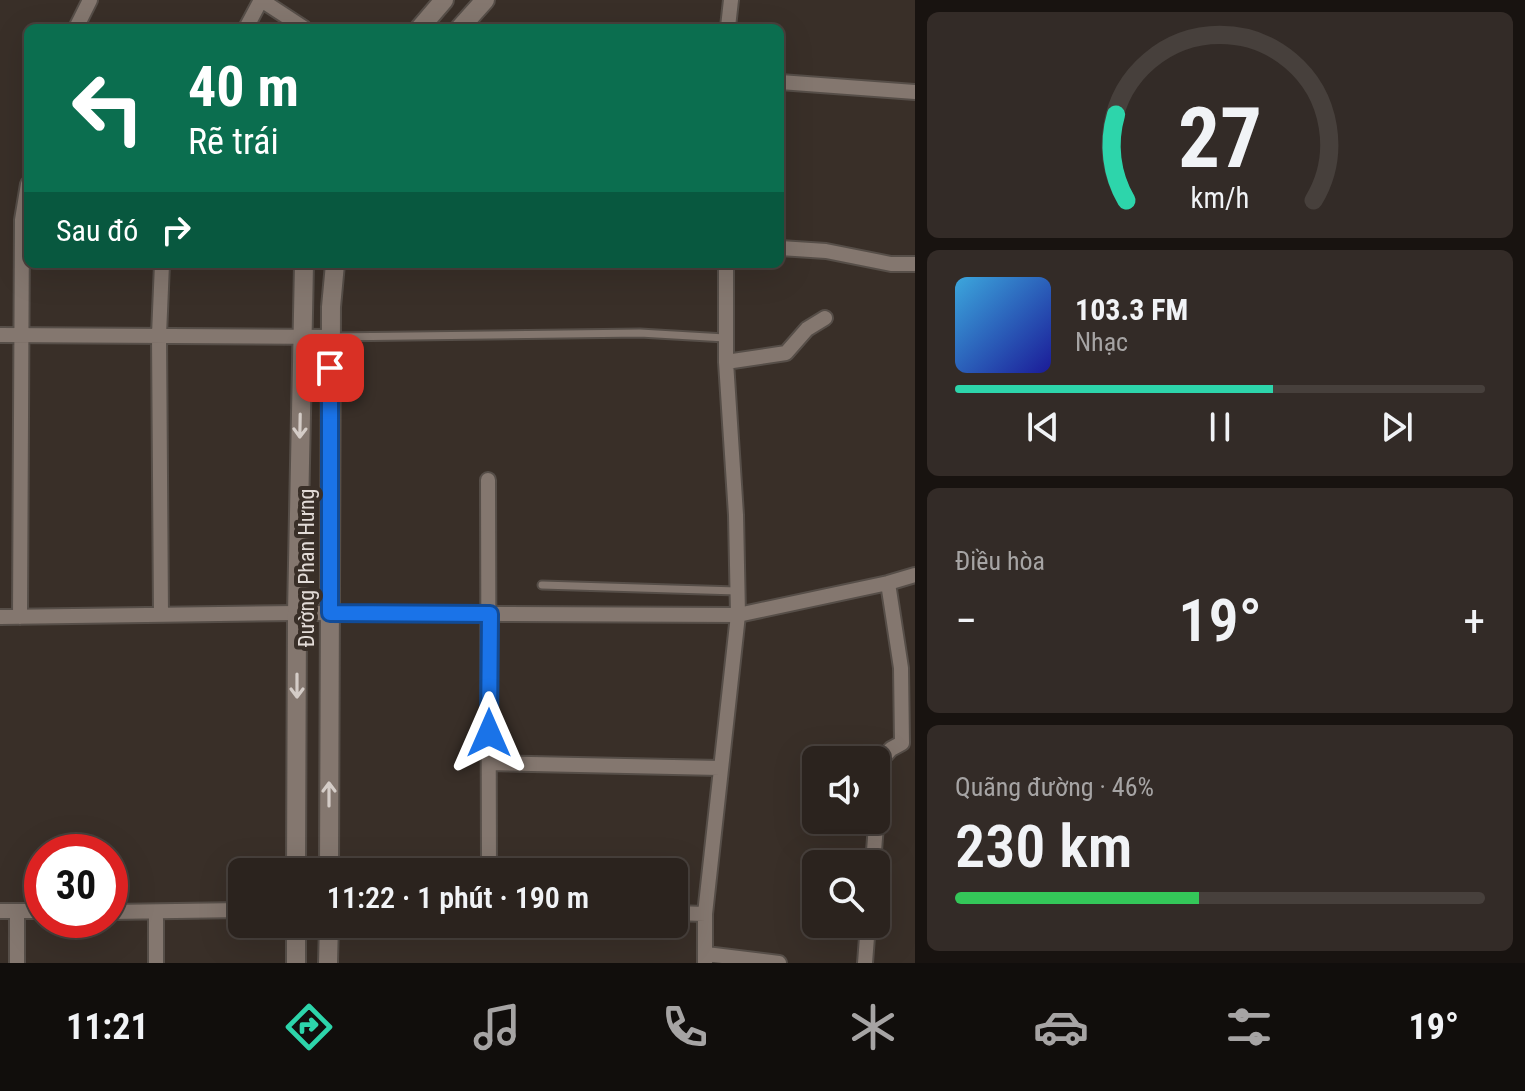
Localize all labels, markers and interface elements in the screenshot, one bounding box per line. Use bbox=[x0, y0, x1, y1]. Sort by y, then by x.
text: 40 m bbox=[188, 54, 299, 120]
icon: left bbox=[56, 56, 160, 160]
text: 27 bbox=[1178, 89, 1262, 186]
text: Rẽ trái bbox=[188, 121, 279, 163]
text: km/h bbox=[1191, 181, 1249, 215]
icon: right bbox=[154, 208, 198, 252]
text: Sau đó bbox=[56, 213, 138, 248]
text: 103.3 FM bbox=[1075, 292, 1188, 327]
text: Nhạc bbox=[1075, 327, 1128, 357]
pin bbox=[296, 334, 364, 402]
icon: arrive bbox=[308, 346, 352, 390]
icon: previous bbox=[1021, 405, 1065, 449]
icon: pause bbox=[1198, 405, 1242, 449]
icon: next bbox=[1375, 405, 1419, 449]
one-way arrow bbox=[292, 412, 307, 439]
street label: Đường Phan Hưng bbox=[294, 489, 319, 647]
text: Điều hòa bbox=[955, 546, 1045, 576]
text: 19° bbox=[1178, 585, 1262, 656]
text: − bbox=[955, 595, 977, 647]
text: + bbox=[1463, 595, 1485, 647]
one-way arrow bbox=[289, 672, 305, 699]
position arrow bbox=[447, 691, 531, 775]
map controls bbox=[802, 746, 890, 938]
button: sound bbox=[802, 746, 890, 834]
text: Quãng đường · 46% bbox=[955, 772, 1154, 802]
one-way arrow bbox=[321, 781, 337, 808]
text: 230 km bbox=[955, 811, 1132, 882]
speed limit sign: 30 bbox=[24, 834, 128, 938]
button: search bbox=[802, 850, 890, 938]
text: 11:22 · 1 phút · 190 m bbox=[327, 880, 589, 915]
icon: directions bbox=[281, 999, 337, 1055]
icon: music bbox=[469, 999, 525, 1055]
icon: phone bbox=[657, 999, 713, 1055]
icon: climate bbox=[845, 999, 901, 1055]
icon: car bbox=[1033, 999, 1089, 1055]
icon: filters bbox=[1221, 999, 1277, 1055]
text: 11:21 bbox=[66, 1006, 149, 1048]
text: 19° bbox=[1409, 1006, 1459, 1048]

